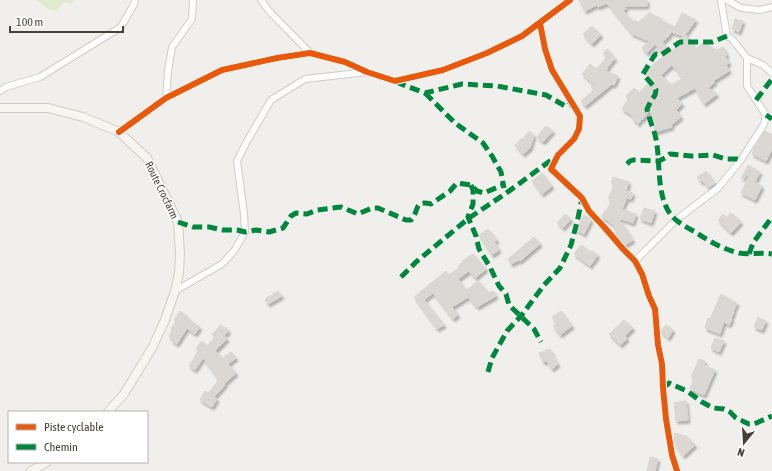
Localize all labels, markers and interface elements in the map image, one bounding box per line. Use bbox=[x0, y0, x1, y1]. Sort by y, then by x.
scale bar bbox=[10, 8, 123, 34]
text: 100 m bbox=[16, 15, 43, 29]
street label: Route Crocfarm bbox=[143, 159, 181, 221]
legend bbox=[8, 411, 148, 463]
text: Piste cyclable bbox=[44, 420, 104, 434]
north arrow bbox=[724, 423, 764, 463]
text: Chemin bbox=[44, 440, 78, 454]
text: N bbox=[736, 446, 746, 459]

